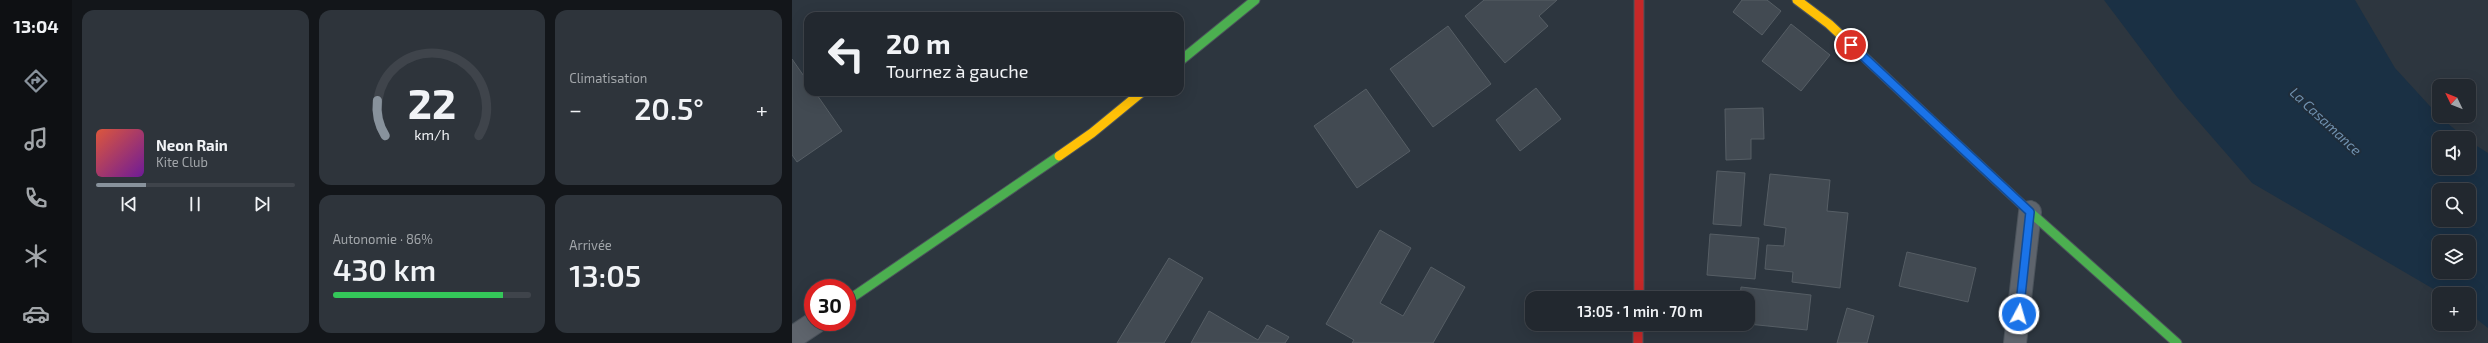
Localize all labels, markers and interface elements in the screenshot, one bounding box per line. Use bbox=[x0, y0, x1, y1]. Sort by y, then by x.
text: 13:04 bbox=[13, 15, 59, 37]
text: 20 m bbox=[886, 26, 951, 60]
icon: left bbox=[820, 28, 872, 80]
pin bbox=[1834, 28, 1868, 62]
icon: arrive bbox=[1840, 34, 1862, 56]
text: Tournez à gauche bbox=[886, 60, 1028, 82]
icon: directions bbox=[22, 67, 50, 95]
text: Climatisation bbox=[569, 70, 647, 86]
text: 22 bbox=[408, 76, 456, 126]
north arrow bbox=[2432, 79, 2476, 123]
map controls bbox=[2432, 79, 2476, 331]
water label: La Casamance bbox=[2287, 83, 2366, 159]
text: 20.5° bbox=[634, 90, 704, 126]
text: − bbox=[569, 96, 582, 122]
text: + bbox=[756, 96, 768, 122]
icon: music bbox=[22, 125, 50, 153]
text: km/h bbox=[414, 125, 450, 142]
button: sound bbox=[2432, 131, 2476, 175]
text: Neon Rain bbox=[156, 136, 228, 154]
text: Kite Club bbox=[156, 154, 208, 170]
button: search bbox=[2432, 183, 2476, 227]
icon: phone bbox=[22, 184, 50, 212]
icon: previous bbox=[118, 193, 140, 215]
icon: pause bbox=[184, 193, 206, 215]
icon: next bbox=[251, 193, 273, 215]
text: Autonomie · 86% bbox=[333, 231, 433, 247]
button: layers bbox=[2432, 235, 2476, 279]
text: Arrivée bbox=[569, 237, 612, 253]
icon: climate bbox=[22, 242, 50, 270]
text: 430 km bbox=[333, 251, 436, 287]
text: 13:05 bbox=[569, 257, 641, 293]
speed limit sign: 30 bbox=[804, 279, 856, 331]
button: + bbox=[2432, 287, 2476, 331]
position arrow bbox=[1998, 293, 2040, 335]
icon: car bbox=[22, 300, 50, 328]
text: 13:05 · 1 min · 70 m bbox=[1577, 302, 1703, 320]

